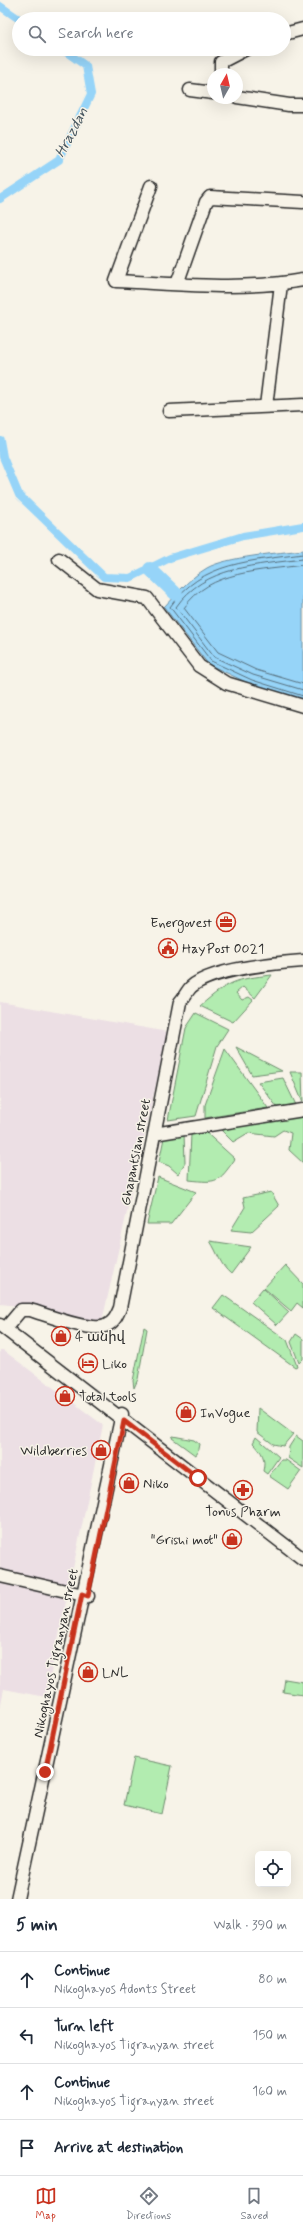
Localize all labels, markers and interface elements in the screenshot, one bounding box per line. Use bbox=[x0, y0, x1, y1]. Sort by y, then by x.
search box bbox=[12, 12, 291, 56]
icon: search bbox=[26, 23, 48, 45]
text: Search here bbox=[58, 24, 134, 44]
north arrow bbox=[207, 68, 243, 104]
water label: Hrazdan bbox=[50, 104, 93, 161]
office icon: Energovest bbox=[215, 911, 237, 933]
place label: Energovest bbox=[150, 914, 212, 933]
public building icon: HayPost 0021 bbox=[157, 937, 179, 959]
place label: HayPost 0021 bbox=[182, 940, 264, 958]
street label: Ghapantsian street bbox=[117, 1097, 155, 1207]
shop icon: 4 անիվ bbox=[50, 1325, 72, 1347]
place label: 4 անիվ bbox=[75, 1328, 126, 1346]
hotel icon: Liko bbox=[77, 1352, 99, 1374]
place label: Liko bbox=[102, 1355, 127, 1373]
shop icon: Total tools bbox=[54, 1385, 76, 1407]
place label: Total tools bbox=[79, 1388, 137, 1406]
shop icon: InVogue bbox=[175, 1401, 197, 1423]
place label: InVogue bbox=[200, 1404, 251, 1423]
shop icon: Wildberries bbox=[90, 1439, 112, 1461]
place label: Wildberries bbox=[20, 1442, 87, 1460]
route start bbox=[189, 1469, 207, 1487]
shop icon: Niko bbox=[118, 1472, 140, 1494]
place label: Niko bbox=[143, 1475, 169, 1493]
pharmacy icon: Tonus Pharm bbox=[232, 1479, 254, 1501]
place label: Tonus Pharm bbox=[205, 1503, 281, 1521]
shop icon: "Grishi mot" bbox=[221, 1528, 243, 1550]
place label: "Grishi mot" bbox=[151, 1531, 218, 1549]
street label: Nikoghayos Tigranyan street bbox=[29, 1567, 85, 1740]
shop icon: LNL bbox=[77, 1661, 99, 1683]
place label: LNL bbox=[102, 1664, 129, 1682]
route end bbox=[36, 1763, 54, 1781]
map controls bbox=[255, 1851, 291, 1887]
button: locate bbox=[255, 1851, 291, 1887]
text: 5 min bbox=[16, 1914, 58, 1936]
text: Walk · 390 m bbox=[214, 1917, 287, 1934]
text: Continue bbox=[54, 1961, 110, 1981]
icon: ahead bbox=[16, 1969, 38, 1991]
text: 80 m bbox=[258, 1971, 287, 1988]
text: Nikoghayos Adonts Street bbox=[54, 1981, 196, 1998]
text: Turn left bbox=[54, 2017, 114, 2037]
icon: left bbox=[16, 2025, 38, 2047]
text: 150 m bbox=[253, 2027, 287, 2044]
text: Nikoghayos Tigranyan street bbox=[54, 2037, 214, 2054]
text: Continue bbox=[54, 2073, 110, 2093]
icon: ahead bbox=[16, 2081, 38, 2103]
text: 160 m bbox=[252, 2083, 287, 2100]
text: Nikoghayos Tigranyan street bbox=[54, 2093, 214, 2110]
icon: arrive bbox=[16, 2137, 38, 2159]
text: Arrive at destination bbox=[54, 2138, 183, 2158]
tab: Map bbox=[35, 2185, 57, 2223]
tab: Directions bbox=[126, 2185, 171, 2223]
tab: Saved bbox=[241, 2185, 268, 2223]

